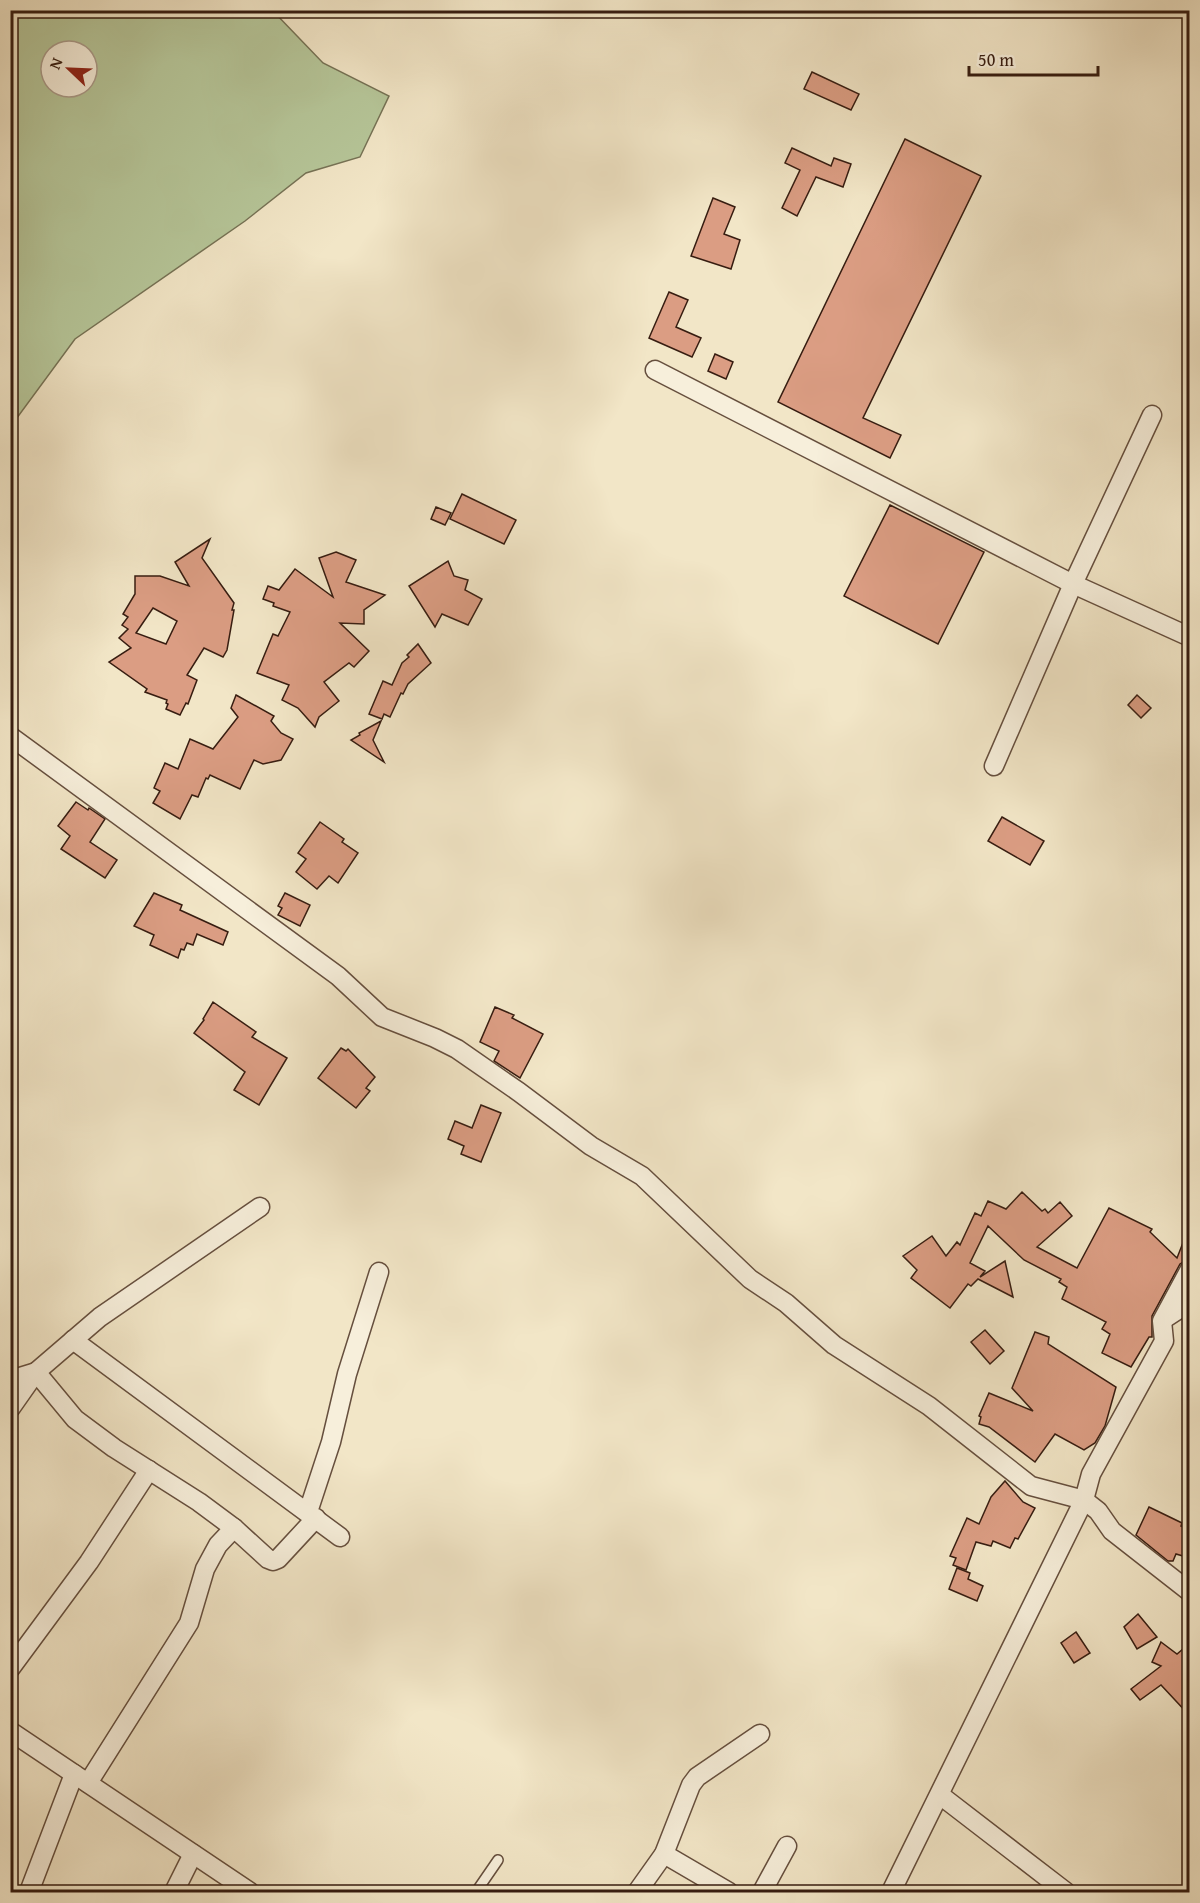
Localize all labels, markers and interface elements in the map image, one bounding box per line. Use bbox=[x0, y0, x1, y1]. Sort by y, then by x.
north arrow bbox=[39, 39, 99, 99]
scale bar bbox=[969, 39, 1098, 77]
text: 50 m bbox=[978, 46, 1014, 73]
text: N bbox=[42, 53, 68, 73]

